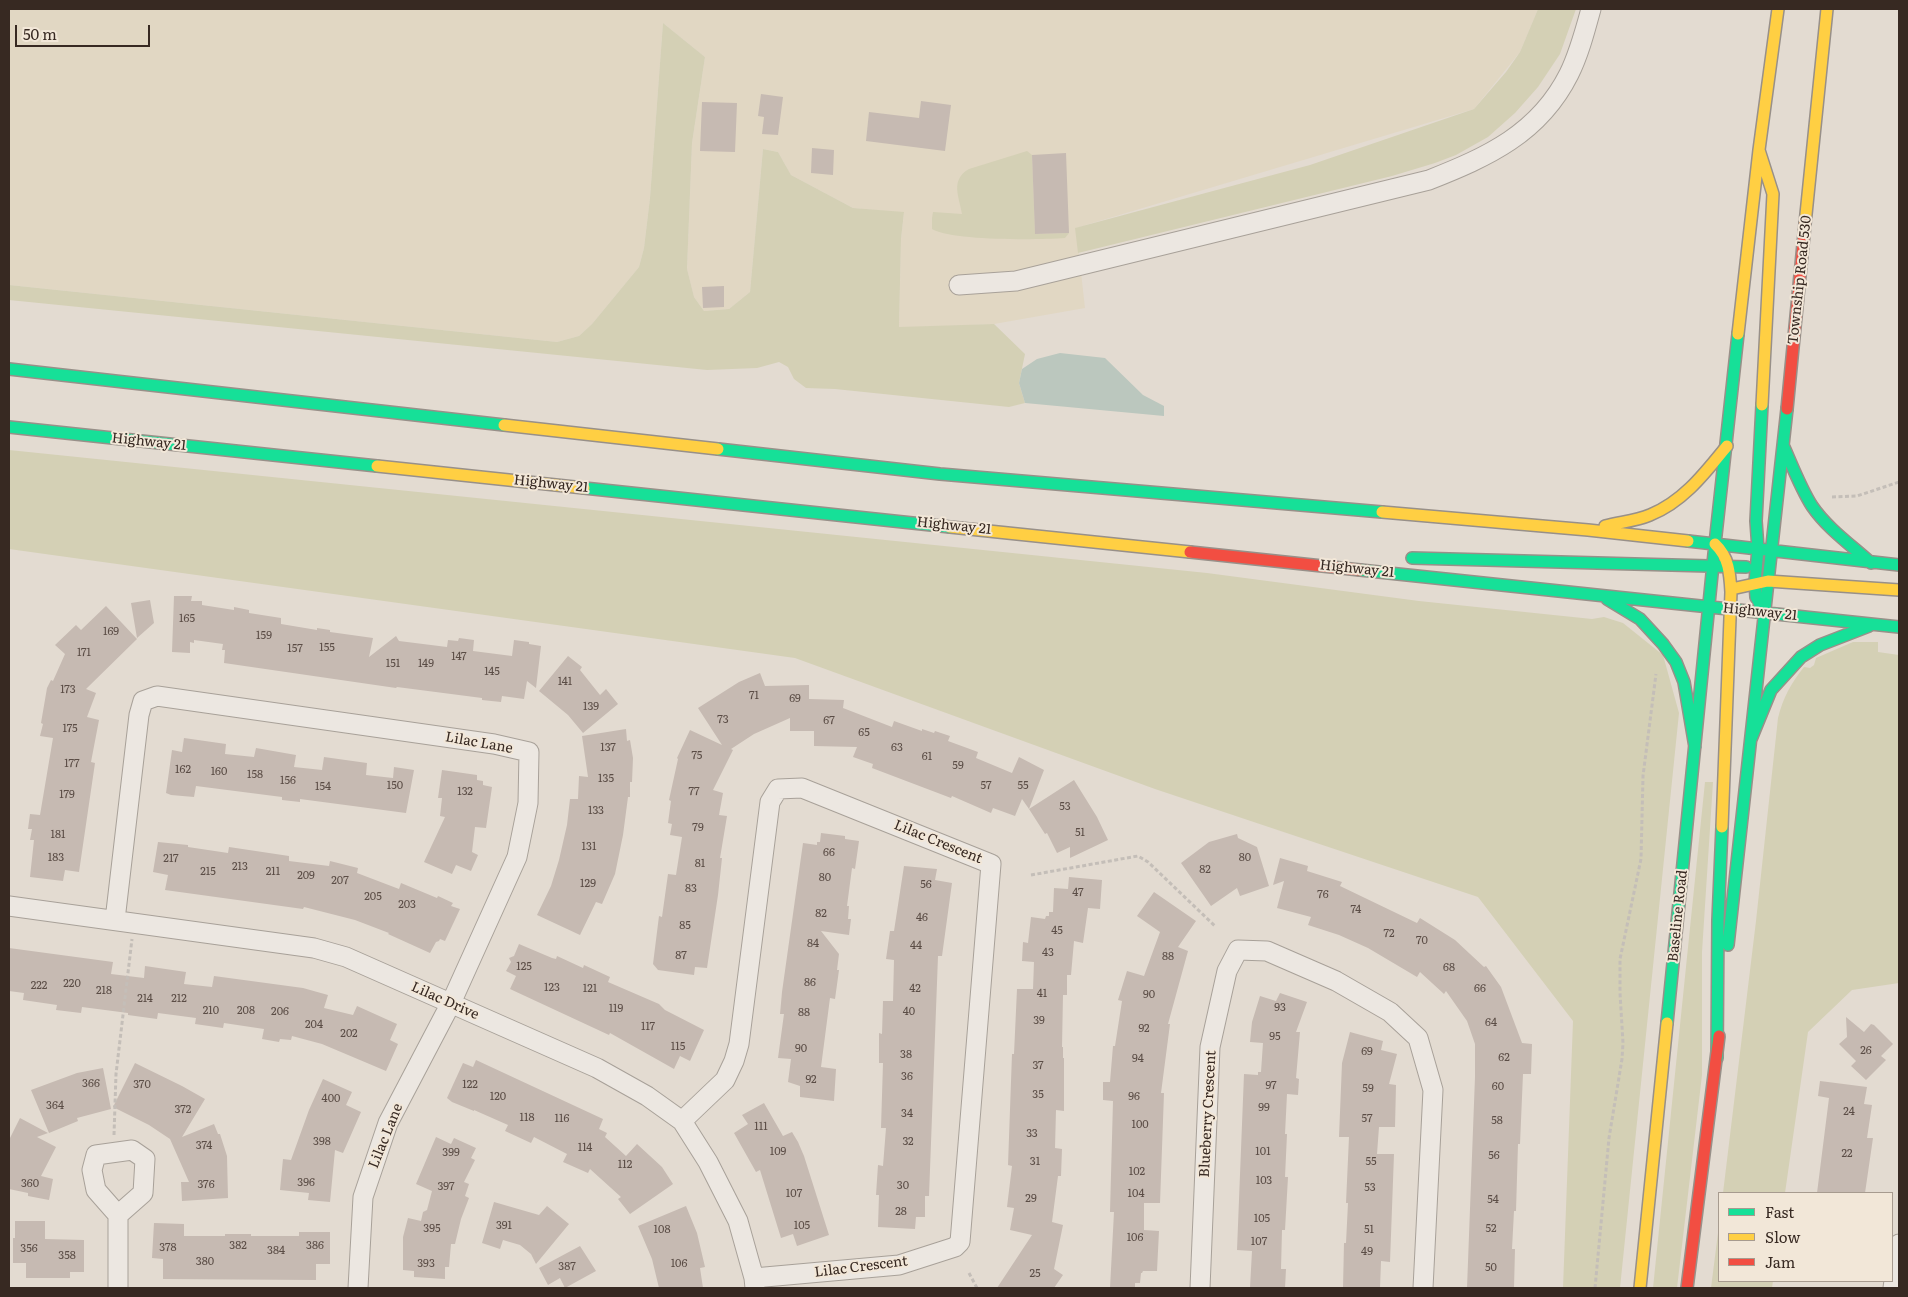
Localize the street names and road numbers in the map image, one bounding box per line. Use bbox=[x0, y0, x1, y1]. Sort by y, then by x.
street label: Township Road 530 bbox=[1785, 215, 1815, 345]
street label: Highway 21 bbox=[111, 430, 187, 454]
street label: Highway 21 bbox=[513, 472, 589, 496]
street label: Highway 21 bbox=[916, 514, 992, 538]
street label: Highway 21 bbox=[1319, 557, 1395, 581]
street label: Highway 21 bbox=[1722, 600, 1798, 624]
street label: Lilac Lane bbox=[444, 729, 514, 757]
street label: Lilac Crescent bbox=[891, 817, 985, 867]
street label: Baseline Road bbox=[1665, 869, 1691, 963]
street label: Lilac Drive bbox=[409, 979, 481, 1023]
street label: Blueberry Crescent bbox=[1196, 1050, 1220, 1178]
street label: Lilac Lane bbox=[365, 1101, 407, 1171]
street label: Lilac Crescent bbox=[813, 1253, 909, 1281]

